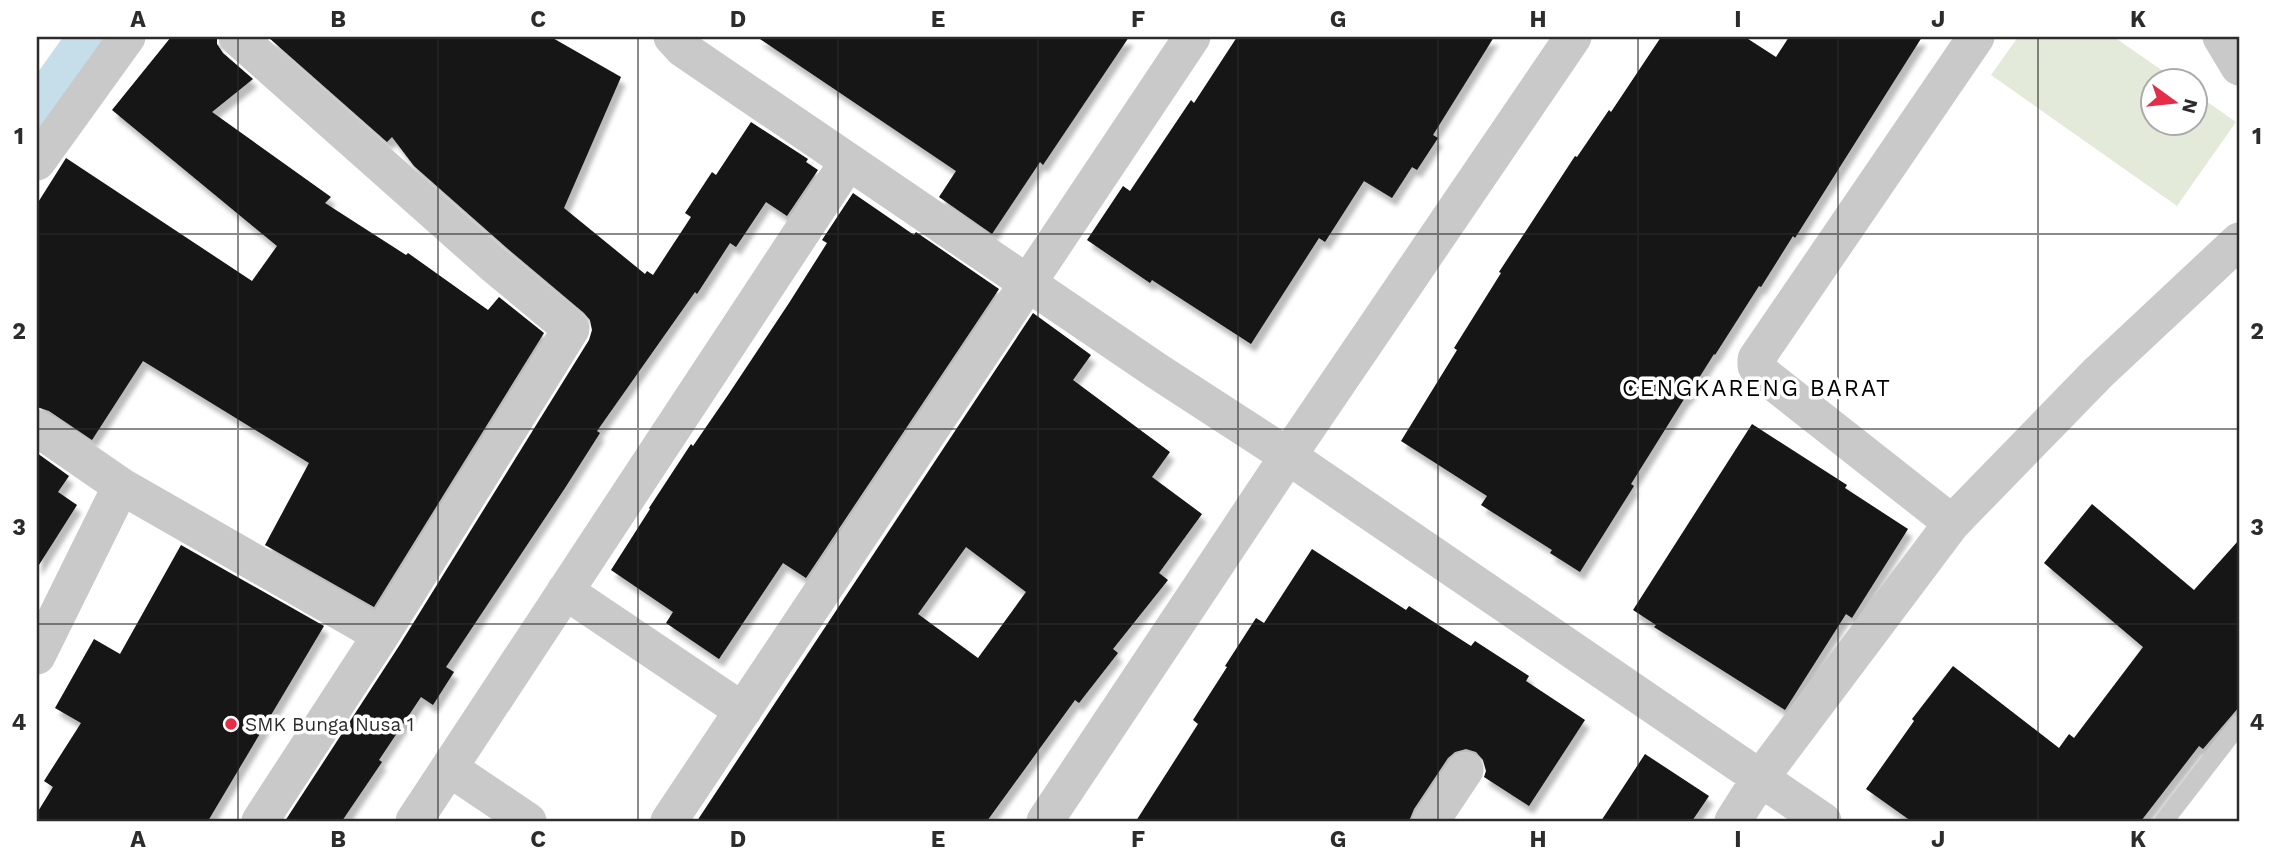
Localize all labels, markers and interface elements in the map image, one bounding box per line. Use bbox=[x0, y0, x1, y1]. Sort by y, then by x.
text: A bbox=[130, 6, 146, 33]
text: B bbox=[330, 6, 346, 33]
text: C bbox=[530, 6, 546, 33]
text: D bbox=[730, 6, 746, 33]
text: E bbox=[931, 6, 945, 33]
text: F bbox=[1131, 6, 1145, 33]
text: G bbox=[1330, 6, 1346, 33]
text: H bbox=[1529, 6, 1547, 33]
text: I bbox=[1734, 6, 1742, 33]
text: J bbox=[1931, 6, 1945, 33]
text: K bbox=[2130, 6, 2146, 33]
north arrow bbox=[2140, 66, 2210, 136]
text: N bbox=[2177, 96, 2203, 116]
text: 1 bbox=[14, 123, 24, 150]
text: 1 bbox=[2252, 123, 2262, 150]
text: 2 bbox=[12, 318, 26, 345]
text: 2 bbox=[2250, 318, 2264, 345]
district label: CENGKARENG BARAT bbox=[1622, 375, 1892, 402]
text: 3 bbox=[12, 514, 26, 541]
text: 3 bbox=[2250, 514, 2264, 541]
text: 4 bbox=[12, 709, 27, 736]
text: 4 bbox=[2250, 709, 2265, 736]
place label: SMK Bunga Nusa 1 bbox=[245, 713, 414, 736]
marker: SMK Bunga Nusa 1 bbox=[223, 716, 239, 732]
text: A bbox=[130, 826, 146, 853]
text: B bbox=[330, 826, 346, 853]
text: C bbox=[530, 826, 546, 853]
text: D bbox=[730, 826, 746, 853]
text: E bbox=[931, 826, 945, 853]
text: F bbox=[1131, 826, 1145, 853]
text: G bbox=[1330, 826, 1346, 853]
text: H bbox=[1529, 826, 1547, 853]
text: I bbox=[1734, 826, 1742, 853]
text: J bbox=[1931, 826, 1945, 853]
text: K bbox=[2130, 826, 2146, 853]

